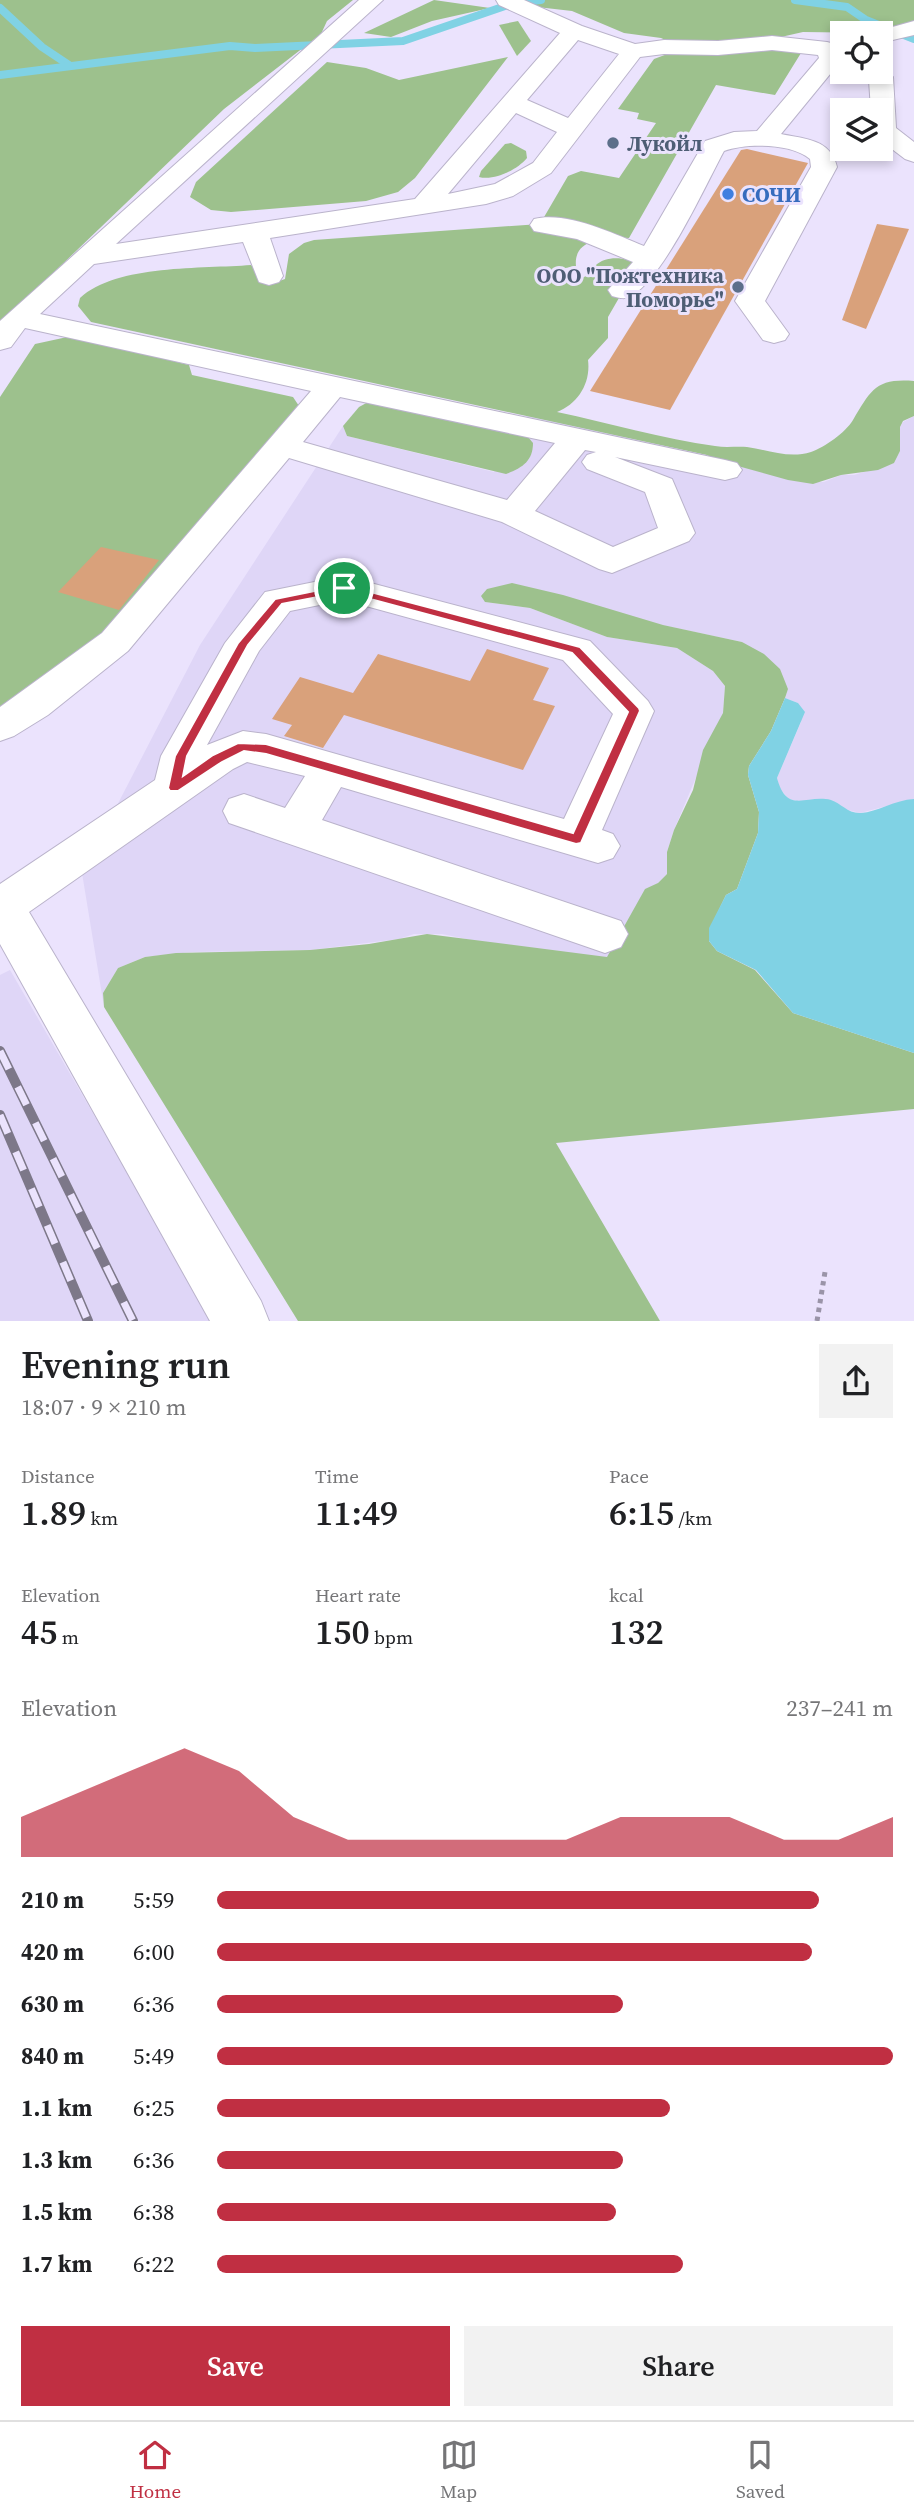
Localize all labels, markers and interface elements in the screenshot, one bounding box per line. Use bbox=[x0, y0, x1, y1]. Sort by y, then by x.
map controls bbox=[830, 21, 893, 161]
button: locate bbox=[830, 21, 893, 84]
button: layers bbox=[830, 98, 893, 161]
place label: Лукойл bbox=[627, 129, 702, 158]
marker: Лукойл bbox=[605, 135, 621, 151]
place label: СОЧИ bbox=[742, 180, 801, 209]
marker: СОЧИ bbox=[720, 186, 736, 202]
place label: ООО "Пожтехника Поморье" bbox=[537, 261, 725, 314]
marker: ООО "Пожтехника Поморье" bbox=[730, 279, 746, 295]
pin bbox=[314, 558, 374, 618]
icon: arrive bbox=[325, 569, 363, 607]
text: Evening run bbox=[21, 1339, 230, 1391]
button: share bbox=[819, 1344, 893, 1418]
text: 18:07 · 9 × 210 m bbox=[21, 1391, 187, 1423]
text: Distance bbox=[21, 1463, 95, 1489]
text: Time bbox=[315, 1463, 359, 1489]
text: Pace bbox=[609, 1463, 649, 1489]
text: 1.89 bbox=[21, 1489, 86, 1537]
text: 11:49 bbox=[315, 1489, 398, 1537]
text: 6:15 bbox=[609, 1489, 674, 1537]
text: km bbox=[86, 1505, 118, 1531]
text: /km bbox=[674, 1505, 712, 1531]
text: Elevation bbox=[21, 1582, 100, 1608]
text: Heart rate bbox=[315, 1582, 401, 1608]
text: kcal bbox=[609, 1582, 644, 1608]
text: 45 bbox=[21, 1608, 57, 1656]
text: 150 bbox=[315, 1608, 370, 1656]
text: 132 bbox=[609, 1608, 664, 1656]
text: m bbox=[57, 1624, 79, 1650]
text: bpm bbox=[370, 1624, 413, 1650]
text: Elevation bbox=[21, 1692, 117, 1724]
text: 237–241 m bbox=[786, 1692, 893, 1724]
text: 210 m bbox=[21, 1884, 84, 1916]
text: 5:59 bbox=[133, 1884, 174, 1916]
text: 420 m bbox=[21, 1936, 84, 1968]
text: 6:00 bbox=[133, 1936, 174, 1968]
text: 630 m bbox=[21, 1988, 84, 2020]
text: 6:36 bbox=[133, 1988, 174, 2020]
text: 840 m bbox=[21, 2040, 84, 2072]
text: 5:49 bbox=[133, 2040, 174, 2072]
text: 1.1 km bbox=[21, 2092, 92, 2124]
text: 6:25 bbox=[133, 2092, 174, 2124]
text: 1.3 km bbox=[21, 2144, 92, 2176]
text: 6:36 bbox=[133, 2144, 174, 2176]
text: 1.5 km bbox=[21, 2196, 92, 2228]
text: 6:38 bbox=[133, 2196, 174, 2228]
text: 1.7 km bbox=[21, 2248, 92, 2280]
text: 6:22 bbox=[133, 2248, 174, 2280]
button: Save bbox=[21, 2326, 450, 2406]
button: Share bbox=[464, 2326, 893, 2406]
tab: Home bbox=[129, 2436, 181, 2504]
tab: Map bbox=[440, 2436, 478, 2504]
tab: Saved bbox=[736, 2436, 785, 2504]

